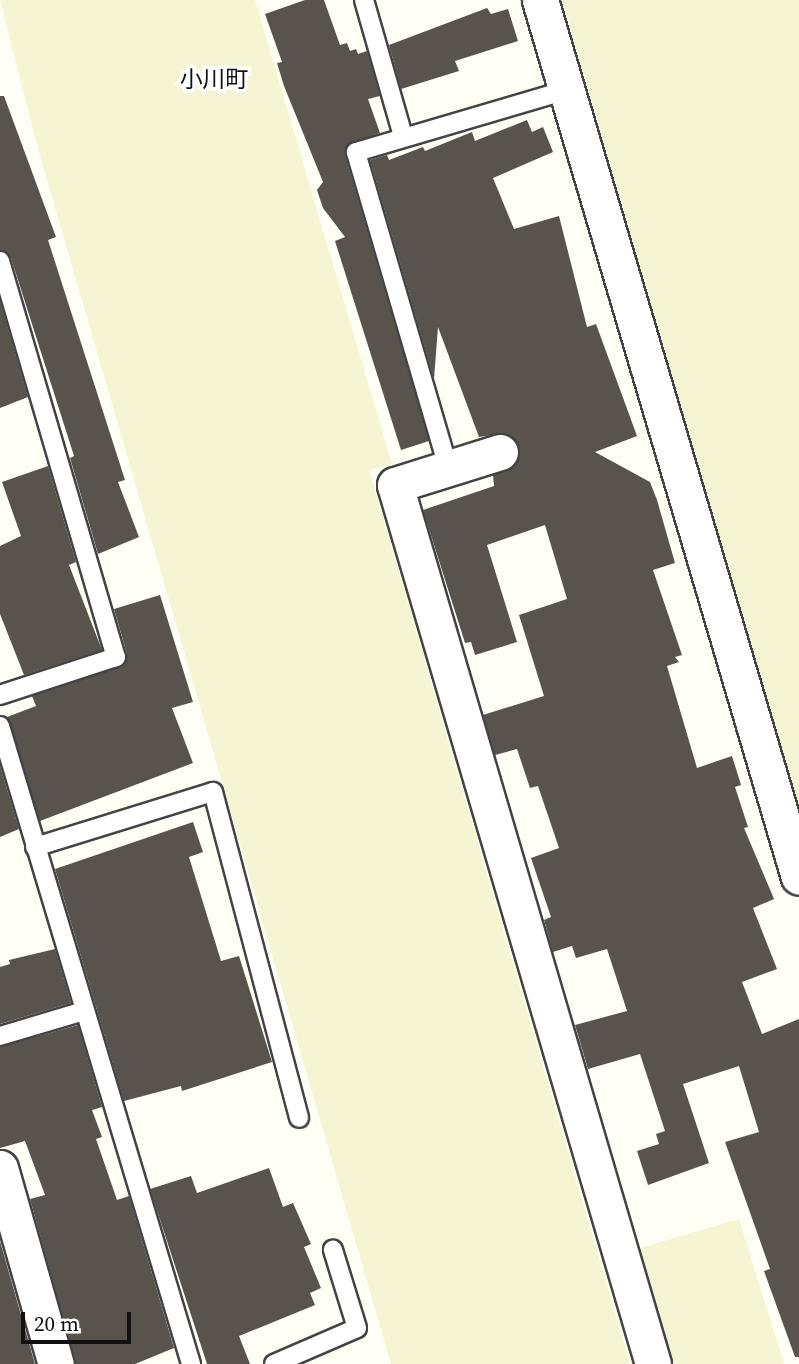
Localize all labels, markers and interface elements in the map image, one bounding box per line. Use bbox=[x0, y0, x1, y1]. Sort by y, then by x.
district label: 小川町 bbox=[180, 65, 248, 93]
scale bar bbox=[24, 1298, 135, 1342]
text: 20 m bbox=[34, 1309, 79, 1338]

